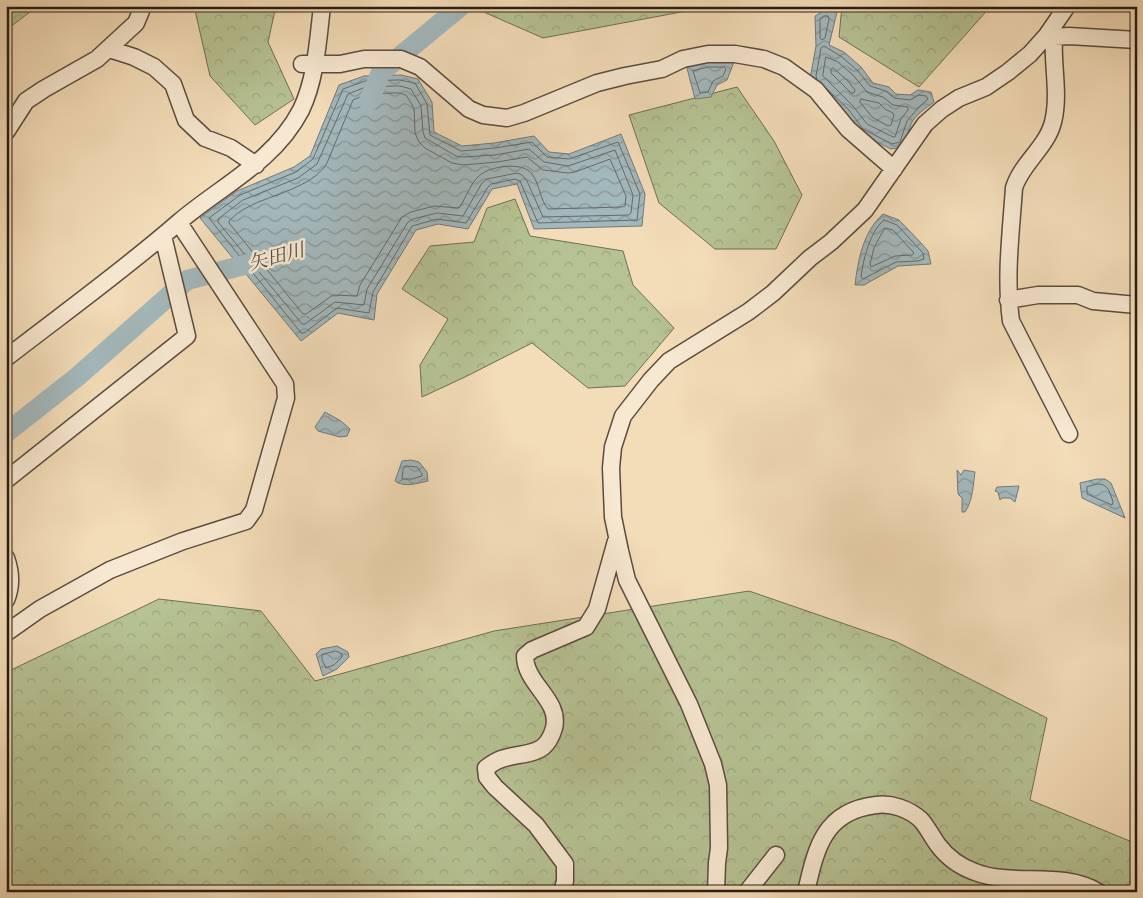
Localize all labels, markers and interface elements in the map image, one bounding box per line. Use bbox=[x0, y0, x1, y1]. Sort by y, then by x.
water label: 矢田川 bbox=[245, 237, 309, 277]

